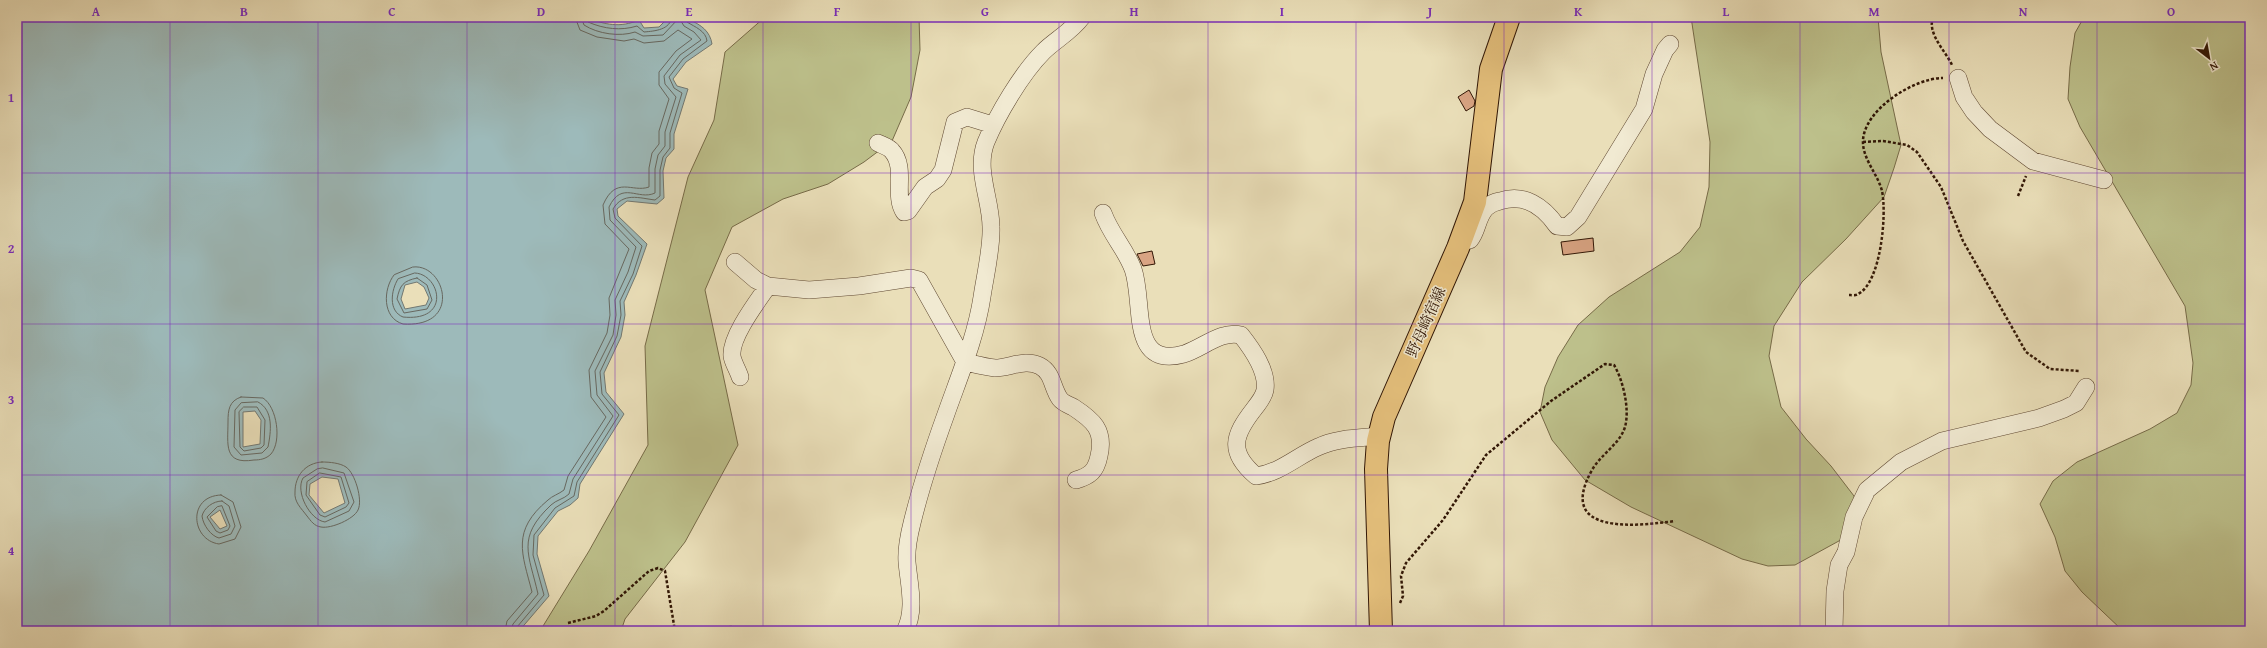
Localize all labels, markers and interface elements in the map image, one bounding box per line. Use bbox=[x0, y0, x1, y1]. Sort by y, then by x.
text: A bbox=[92, 2, 101, 21]
text: B bbox=[240, 2, 248, 21]
text: C bbox=[388, 2, 396, 21]
text: D bbox=[537, 2, 545, 21]
text: E bbox=[686, 2, 693, 21]
text: F bbox=[834, 2, 841, 21]
text: G bbox=[981, 2, 989, 21]
text: H bbox=[1129, 2, 1139, 21]
text: I bbox=[1280, 2, 1284, 21]
text: J bbox=[1426, 2, 1433, 21]
text: K bbox=[1574, 2, 1583, 21]
text: L bbox=[1723, 2, 1730, 21]
text: M bbox=[1868, 2, 1880, 21]
text: N bbox=[2019, 2, 2028, 21]
text: O bbox=[2167, 2, 2175, 21]
north arrow bbox=[2189, 38, 2229, 78]
text: N bbox=[2206, 58, 2221, 76]
text: 1 bbox=[8, 88, 14, 107]
text: 2 bbox=[8, 239, 15, 258]
street label: 野母崎宿線 bbox=[1401, 283, 1450, 360]
text: 3 bbox=[8, 390, 14, 409]
text: 4 bbox=[8, 541, 15, 560]

